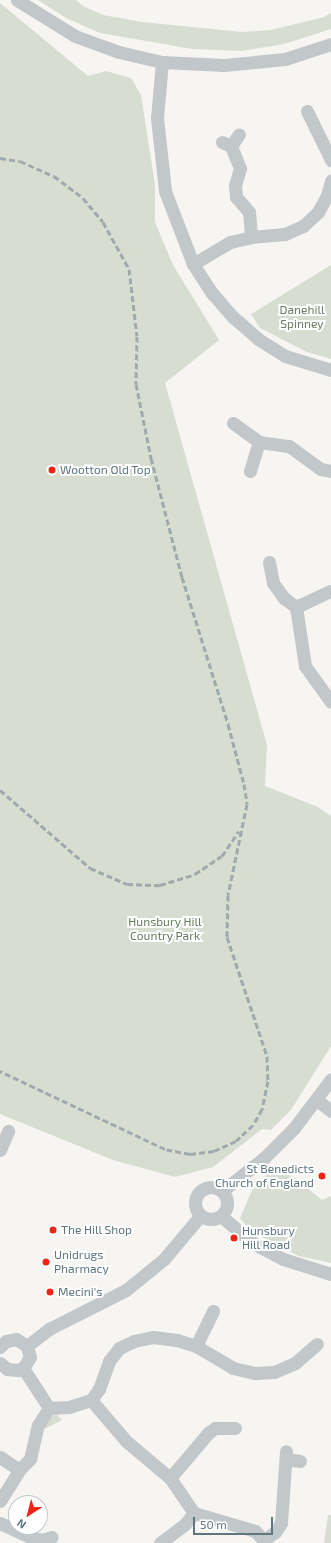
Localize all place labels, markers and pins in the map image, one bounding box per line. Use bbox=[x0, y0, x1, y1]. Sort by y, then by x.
place label: Wootton Old Top bbox=[60, 463, 151, 477]
marker: Wootton Old Top bbox=[47, 465, 57, 475]
place label: St Benedicts Church of England bbox=[215, 1162, 314, 1190]
marker: St Benedicts Church of England bbox=[317, 1171, 327, 1181]
place label: The Hill Shop bbox=[61, 1223, 132, 1237]
place label: Hunsbury Hill Road bbox=[242, 1224, 295, 1252]
marker: The Hill Shop bbox=[48, 1225, 58, 1235]
marker: Hunsbury Hill Road bbox=[229, 1233, 239, 1243]
place label: Unidrugs Pharmacy bbox=[54, 1248, 109, 1276]
marker: Unidrugs Pharmacy bbox=[41, 1257, 51, 1267]
place label: Mecini's bbox=[58, 1285, 102, 1299]
marker: Mecini's bbox=[45, 1287, 55, 1297]

